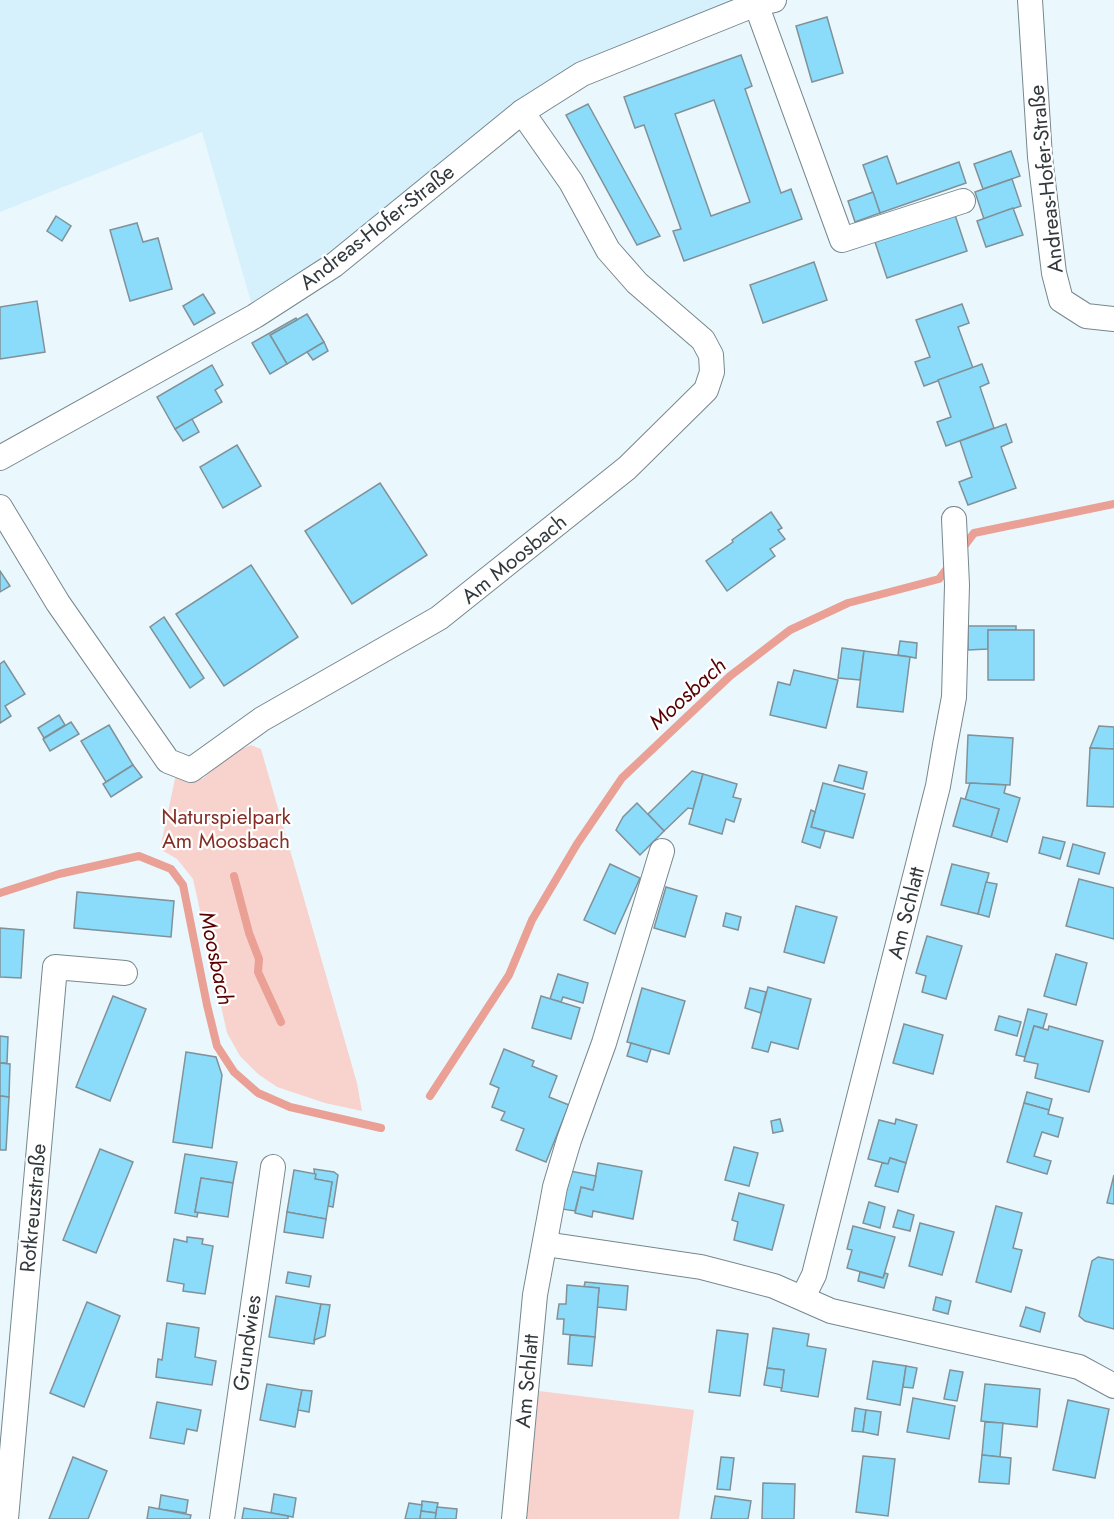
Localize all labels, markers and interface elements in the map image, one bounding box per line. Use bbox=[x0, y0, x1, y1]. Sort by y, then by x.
street label: Andreas-Hofer-Straße bbox=[1021, 83, 1071, 275]
street label: Andreas-Hofer-Straße bbox=[293, 157, 461, 297]
street label: Am Moosbach bbox=[455, 507, 573, 611]
water label: Moosbach bbox=[641, 649, 733, 737]
park label: Naturspielpark Am Moosbach bbox=[161, 802, 292, 856]
street label: Am Schlatt bbox=[880, 864, 932, 962]
water label: Moosbach bbox=[191, 908, 243, 1008]
street label: Rotkreuzstraße bbox=[12, 1142, 54, 1274]
street label: Grundwies bbox=[225, 1293, 269, 1393]
street label: Am Schlatt bbox=[508, 1333, 546, 1429]

